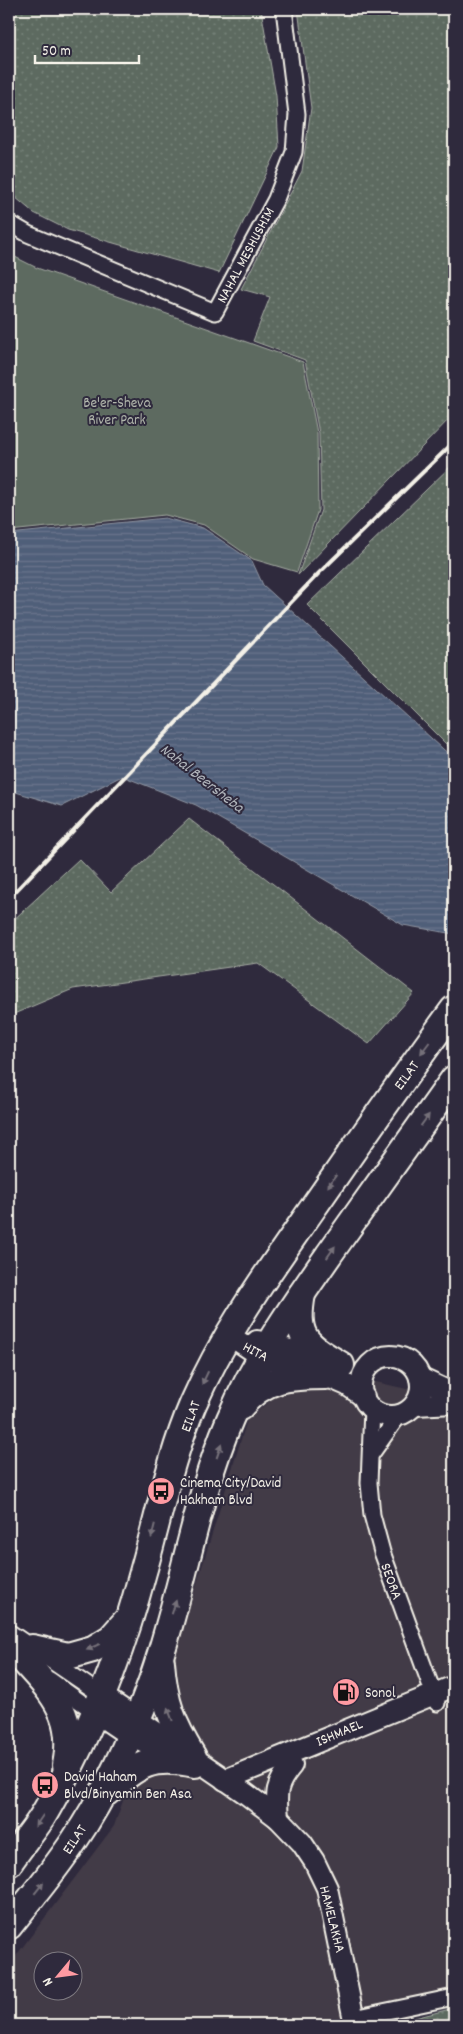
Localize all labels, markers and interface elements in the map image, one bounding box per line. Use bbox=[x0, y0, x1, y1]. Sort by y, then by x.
scale bar bbox=[35, 32, 139, 64]
text: 50 m bbox=[42, 41, 71, 63]
street label: NAHAL MESHUSHIM bbox=[212, 204, 281, 308]
park label: Be'er-Sheva River Park bbox=[83, 393, 152, 432]
water label: Nahal Beersheba bbox=[155, 739, 249, 820]
one-way arrow bbox=[420, 1041, 430, 1055]
street label: EILAT bbox=[389, 1057, 426, 1096]
one-way arrow bbox=[420, 1113, 430, 1127]
one-way arrow bbox=[327, 1175, 337, 1188]
one-way arrow bbox=[326, 1245, 336, 1259]
street label: HITA bbox=[238, 1337, 272, 1369]
one-way arrow bbox=[201, 1370, 210, 1385]
street label: EILAT bbox=[176, 1398, 208, 1435]
one-way arrow bbox=[216, 1443, 223, 1458]
place label: Cinema City/David Hakham Blvd bbox=[180, 1473, 281, 1512]
bus stop icon: Cinema City/David Hakham Blvd bbox=[146, 1476, 176, 1506]
one-way arrow bbox=[149, 1524, 157, 1539]
street label: SEORA bbox=[373, 1560, 407, 1603]
one-way arrow bbox=[171, 1599, 179, 1614]
one-way arrow bbox=[86, 1644, 100, 1652]
fuel station icon: Sonol bbox=[331, 1677, 361, 1707]
place label: Sonol bbox=[365, 1683, 396, 1705]
one-way arrow bbox=[166, 1707, 174, 1721]
street label: ISHMAEL bbox=[313, 1714, 367, 1754]
place label: David Haham Blvd/Binyamin Ben Asa bbox=[64, 1767, 192, 1806]
bus stop icon: David Haham Blvd/Binyamin Ben Asa bbox=[30, 1770, 60, 1800]
one-way arrow bbox=[34, 1814, 44, 1827]
street label: EILAT bbox=[58, 1821, 94, 1859]
one-way arrow bbox=[34, 1882, 45, 1895]
street label: HAMELAKHA bbox=[312, 1884, 350, 1955]
north arrow bbox=[32, 1952, 82, 2002]
text: N bbox=[38, 1973, 59, 1989]

